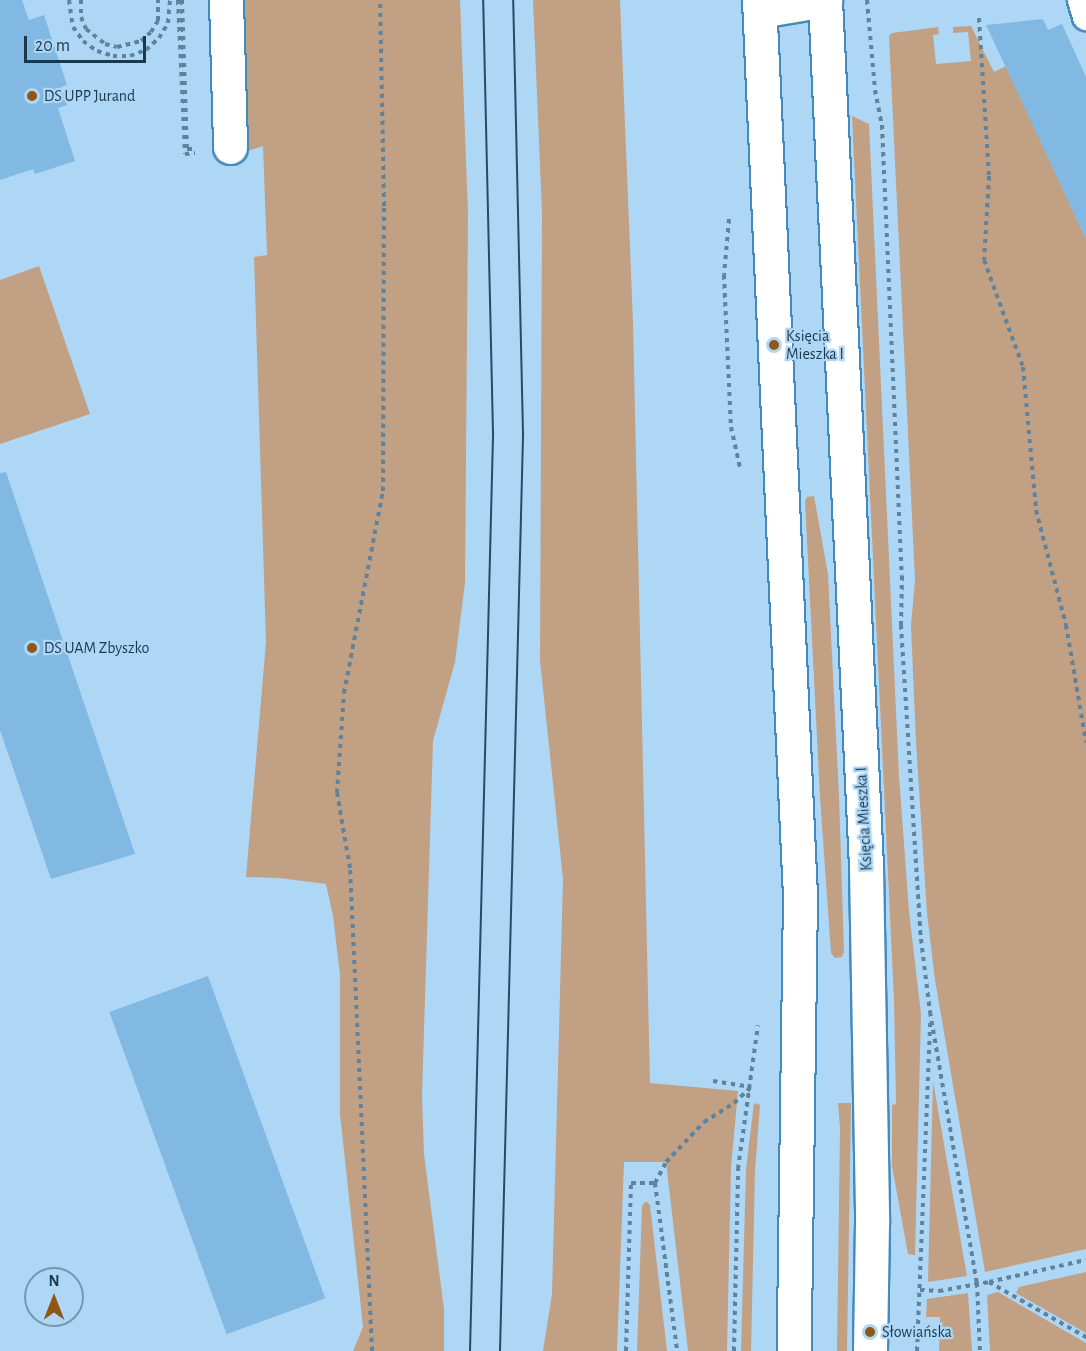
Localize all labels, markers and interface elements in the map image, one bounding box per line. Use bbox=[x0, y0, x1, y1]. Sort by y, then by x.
scale bar bbox=[27, 24, 148, 62]
text: 20 m bbox=[35, 37, 70, 55]
place label: DS UPP Jurand bbox=[44, 86, 135, 106]
marker: DS UPP Jurand bbox=[25, 89, 39, 103]
place label: Księcia Mieszka I bbox=[786, 326, 844, 364]
marker: Księcia Mieszka I bbox=[767, 338, 781, 352]
place label: DS UAM Zbyszko bbox=[44, 638, 149, 658]
marker: DS UAM Zbyszko bbox=[25, 641, 39, 655]
street label: Księcia Mieszka I bbox=[852, 767, 876, 871]
north arrow bbox=[24, 1267, 84, 1327]
text: N bbox=[48, 1273, 60, 1289]
place label: Słowiańska bbox=[882, 1322, 952, 1342]
marker: Słowiańska bbox=[863, 1325, 877, 1339]

